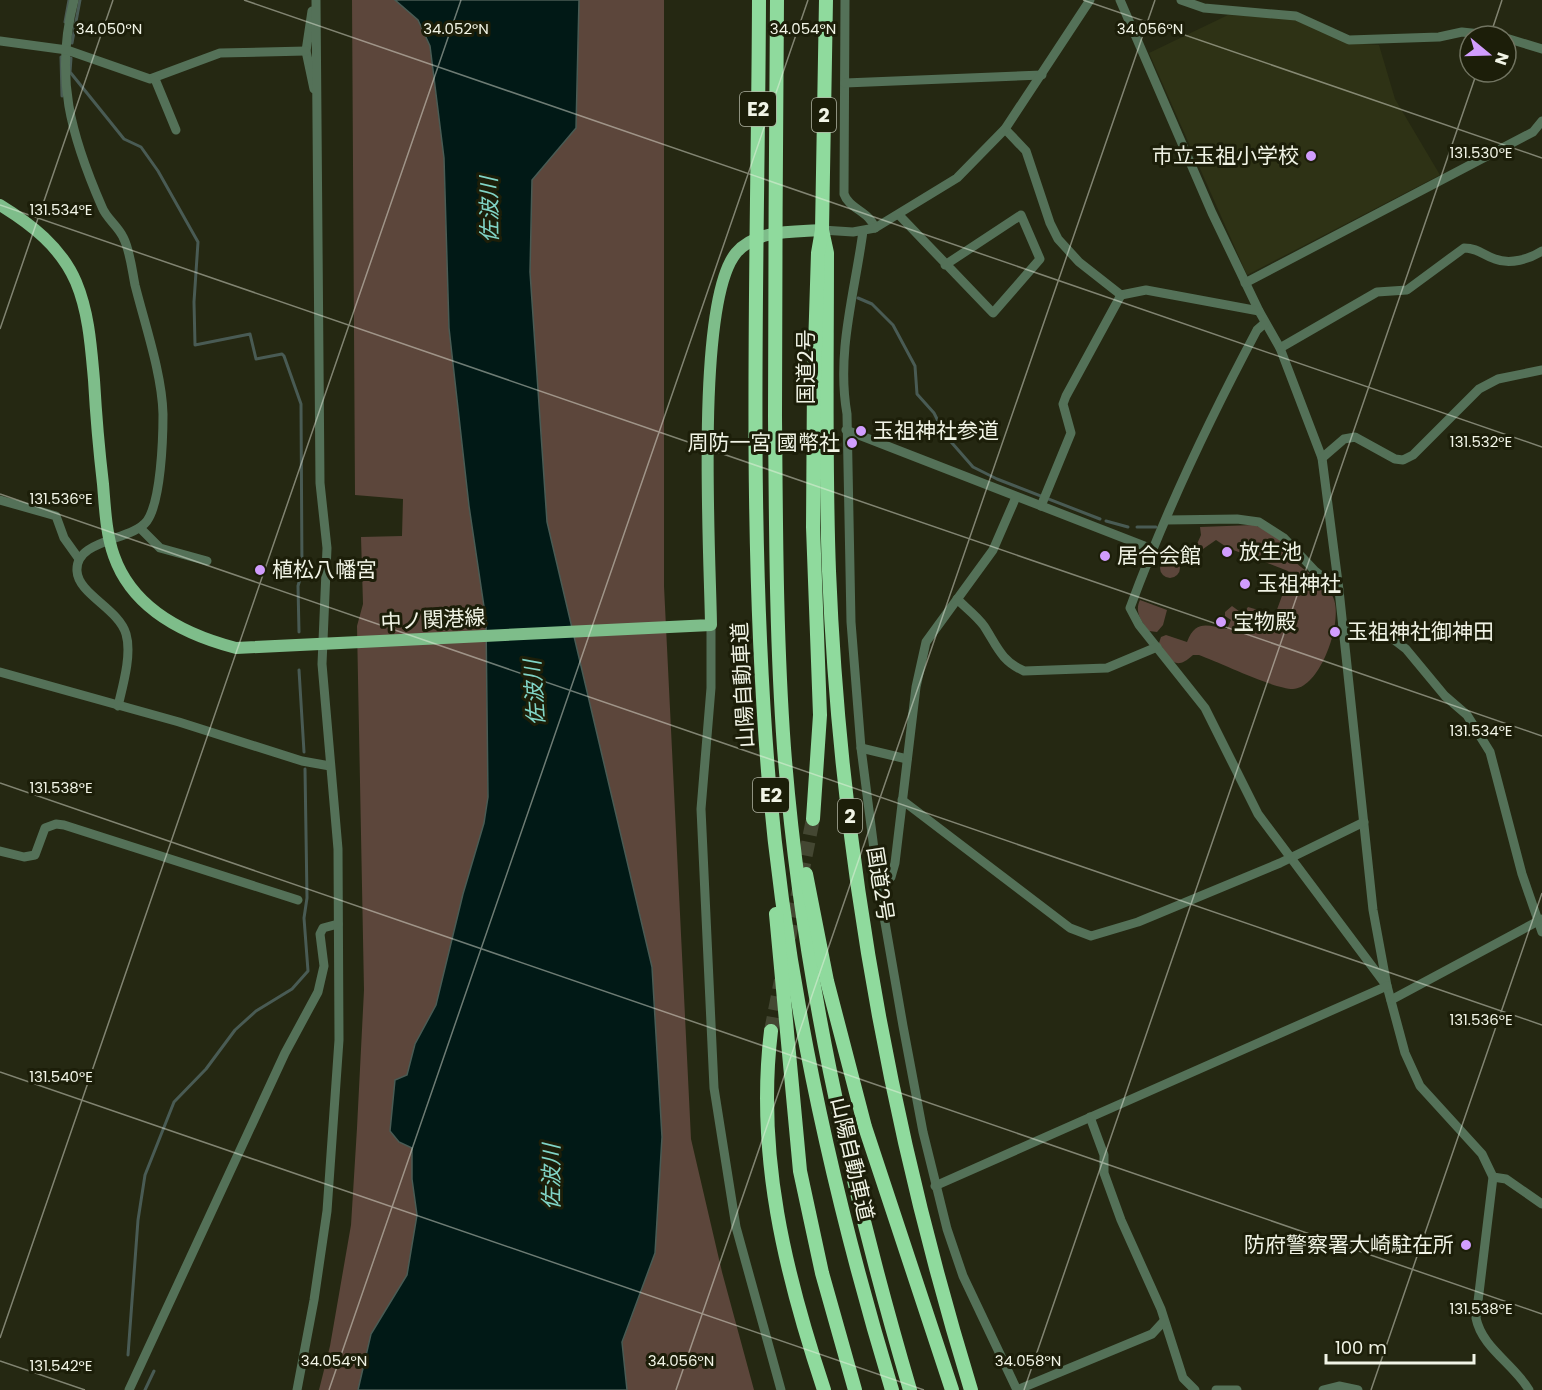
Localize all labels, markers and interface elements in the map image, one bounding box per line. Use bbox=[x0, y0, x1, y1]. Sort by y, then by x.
text: 34.050°N bbox=[76, 18, 142, 39]
text: 34.052°N bbox=[423, 18, 489, 39]
text: 34.054°N bbox=[770, 18, 836, 39]
text: 34.056°N bbox=[1117, 18, 1183, 39]
north arrow bbox=[1458, 24, 1518, 84]
text: N bbox=[1489, 49, 1515, 68]
road number: E2 bbox=[740, 92, 776, 126]
road number: 2 bbox=[812, 98, 836, 132]
place label: 市立玉祖小学校 bbox=[1152, 141, 1299, 170]
text: 131.530°E bbox=[1449, 142, 1513, 163]
marker: 市立玉祖小学校 bbox=[1304, 149, 1318, 163]
water label: 佐波川 bbox=[473, 175, 506, 243]
text: 131.534°E bbox=[29, 199, 93, 220]
street label: 国道2号 bbox=[791, 329, 820, 405]
place label: 玉祖神社参道 bbox=[873, 416, 999, 445]
marker: 玉祖神社参道 bbox=[854, 424, 868, 438]
place label: 周防一宮 國幣社 bbox=[687, 428, 840, 457]
text: 131.532°E bbox=[1450, 431, 1512, 452]
marker: 周防一宮 國幣社 bbox=[845, 436, 859, 450]
text: 131.536°E bbox=[29, 488, 93, 509]
place label: 放生池 bbox=[1239, 537, 1302, 566]
place label: 居合会館 bbox=[1117, 541, 1201, 570]
marker: 放生池 bbox=[1220, 545, 1234, 559]
marker: 居合会館 bbox=[1098, 549, 1112, 563]
place label: 植松八幡宮 bbox=[272, 555, 377, 584]
marker: 植松八幡宮 bbox=[253, 563, 267, 577]
place label: 玉祖神社 bbox=[1257, 569, 1341, 598]
marker: 玉祖神社 bbox=[1238, 577, 1252, 591]
street label: 中ノ関港線 bbox=[380, 602, 486, 637]
place label: 宝物殿 bbox=[1233, 607, 1296, 636]
marker: 宝物殿 bbox=[1214, 615, 1228, 629]
place label: 玉祖神社御神田 bbox=[1347, 617, 1494, 646]
street label: 山陽自動車道 bbox=[725, 621, 760, 749]
marker: 玉祖神社御神田 bbox=[1328, 625, 1342, 639]
water label: 佐波川 bbox=[517, 657, 552, 727]
text: 131.534°E bbox=[1449, 720, 1513, 741]
text: 131.538°E bbox=[29, 777, 93, 798]
road number: E2 bbox=[753, 778, 789, 812]
road number: 2 bbox=[838, 799, 862, 833]
street label: 国道2号 bbox=[860, 845, 901, 923]
text: 131.536°E bbox=[1449, 1009, 1513, 1030]
text: 131.540°E bbox=[29, 1066, 93, 1087]
street label: 山陽自動車道 bbox=[824, 1094, 881, 1224]
water label: 佐波川 bbox=[536, 1142, 567, 1210]
place label: 防府警察署大崎駐在所 bbox=[1244, 1230, 1454, 1259]
marker: 防府警察署大崎駐在所 bbox=[1459, 1238, 1473, 1252]
text: 131.538°E bbox=[1449, 1298, 1513, 1319]
scale bar bbox=[1326, 1327, 1474, 1365]
text: 100 m bbox=[1335, 1335, 1387, 1360]
text: 34.054°N bbox=[301, 1350, 367, 1371]
text: 34.056°N bbox=[648, 1350, 714, 1371]
text: 34.058°N bbox=[995, 1350, 1061, 1371]
text: 131.542°E bbox=[30, 1355, 92, 1376]

